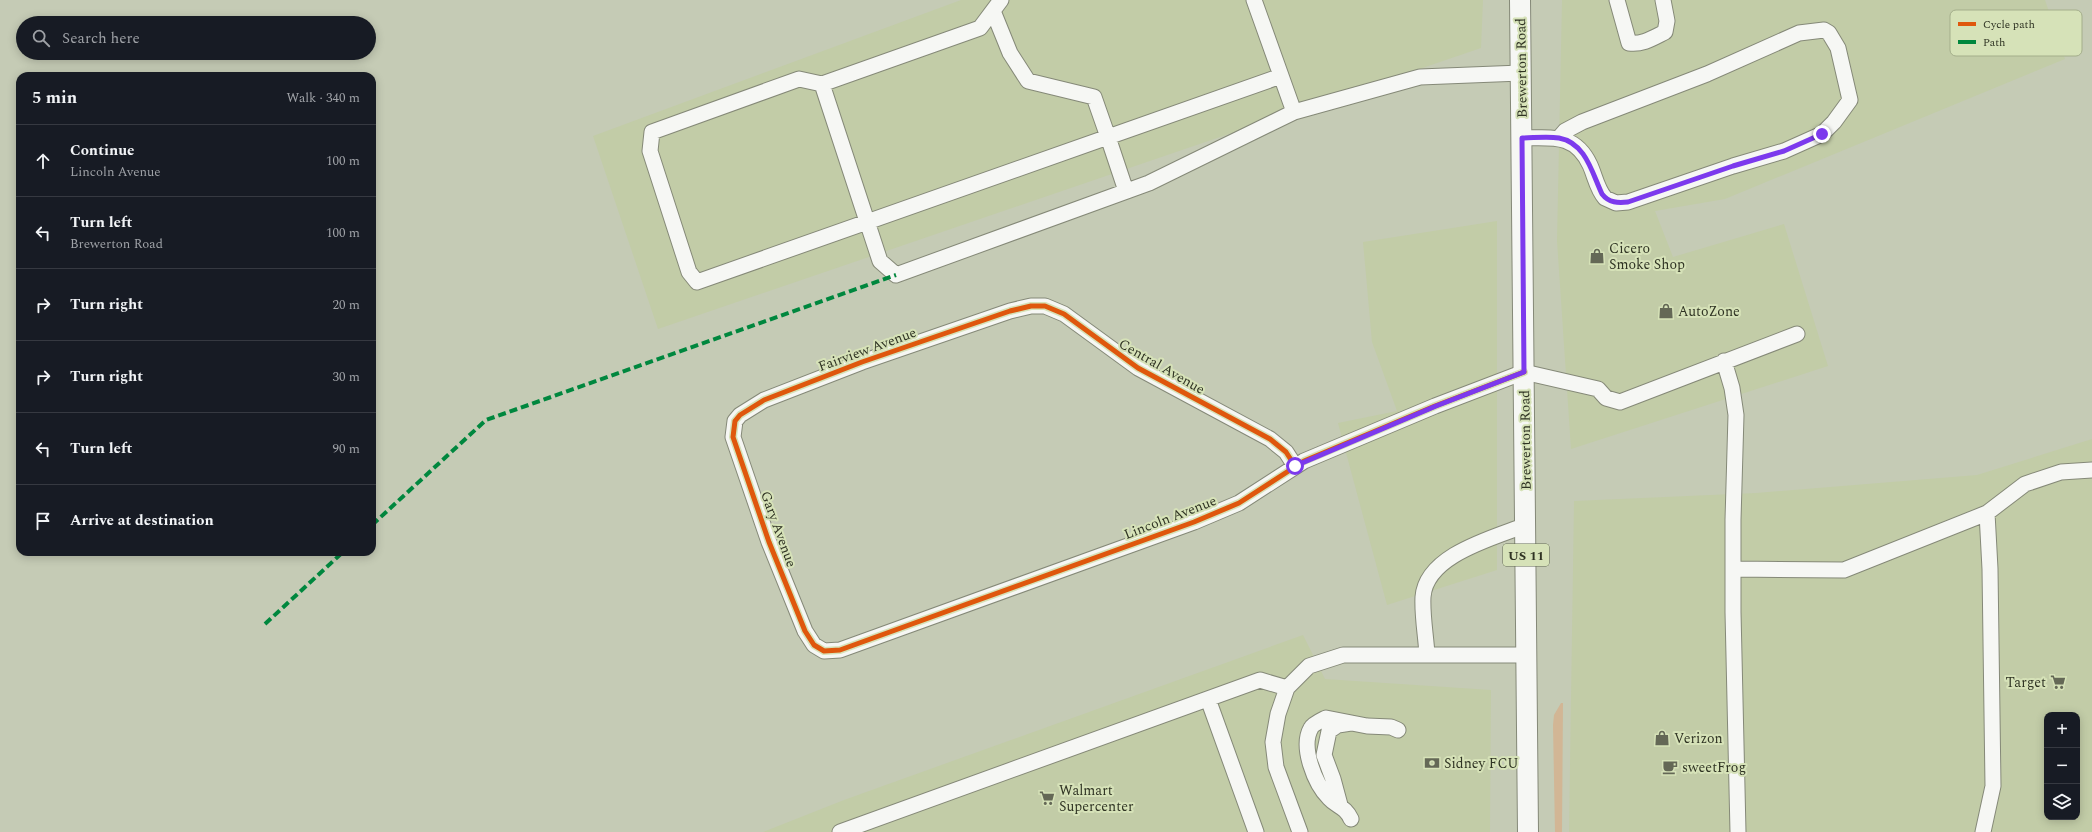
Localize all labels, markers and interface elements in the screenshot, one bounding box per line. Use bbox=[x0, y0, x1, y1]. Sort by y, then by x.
legend bbox=[1950, 10, 2082, 56]
search box bbox=[16, 16, 376, 60]
text: Cycle path bbox=[1983, 16, 2035, 33]
street label: Brewerton Road bbox=[1510, 18, 1533, 118]
icon: search bbox=[30, 27, 52, 49]
text: Search here bbox=[62, 27, 140, 50]
text: Path bbox=[1983, 34, 2005, 51]
text: 5 min bbox=[32, 85, 77, 111]
text: Walk · 340 m bbox=[286, 88, 360, 108]
route end bbox=[1813, 125, 1831, 143]
text: Continue bbox=[70, 139, 135, 162]
icon: ahead bbox=[32, 150, 54, 172]
text: 100 m bbox=[326, 151, 360, 171]
text: Lincoln Avenue bbox=[70, 162, 161, 182]
text: Turn left bbox=[70, 211, 132, 234]
icon: left bbox=[32, 222, 54, 244]
text: 100 m bbox=[326, 223, 360, 243]
text: Brewerton Road bbox=[70, 234, 163, 254]
place label: Cicero Smoke Shop bbox=[1609, 238, 1685, 275]
shop icon: Cicero Smoke Shop bbox=[1588, 247, 1606, 265]
text: Turn right bbox=[70, 293, 143, 316]
icon: right bbox=[32, 294, 54, 316]
text: 20 m bbox=[333, 295, 360, 315]
place label: AutoZone bbox=[1678, 301, 1740, 322]
shop icon: AutoZone bbox=[1657, 302, 1675, 320]
street label: Fairview Avenue bbox=[815, 322, 919, 377]
street label: Central Avenue bbox=[1115, 333, 1209, 400]
text: Turn right bbox=[70, 365, 143, 388]
icon: right bbox=[32, 366, 54, 388]
text: 30 m bbox=[333, 367, 360, 387]
street label: Brewerton Road bbox=[1514, 390, 1537, 490]
text: Turn left bbox=[70, 437, 132, 460]
icon: left bbox=[32, 438, 54, 460]
text: 90 m bbox=[333, 439, 360, 459]
route start bbox=[1286, 457, 1304, 475]
street label: Gary Avenue bbox=[755, 488, 802, 570]
street label: Lincoln Avenue bbox=[1121, 490, 1220, 545]
text: Arrive at destination bbox=[70, 509, 214, 532]
icon: arrive bbox=[32, 510, 54, 532]
road number: US 11 bbox=[1503, 544, 1549, 566]
place label: Target bbox=[2005, 672, 2046, 693]
supermarket icon: Target bbox=[2049, 673, 2067, 691]
map controls bbox=[2044, 712, 2080, 820]
button: + bbox=[2044, 712, 2080, 748]
place label: Verizon bbox=[1674, 728, 1723, 749]
shop icon: Verizon bbox=[1653, 729, 1671, 747]
button: − bbox=[2044, 748, 2080, 784]
place label: Sidney FCU bbox=[1444, 753, 1519, 774]
bank icon: Sidney FCU bbox=[1423, 754, 1441, 772]
place label: sweetFrog bbox=[1682, 757, 1746, 778]
cafe icon: sweetFrog bbox=[1661, 758, 1679, 776]
place label: Walmart Supercenter bbox=[1059, 780, 1134, 817]
button: layers bbox=[2044, 784, 2080, 820]
supermarket icon: Walmart Supercenter bbox=[1038, 789, 1056, 807]

